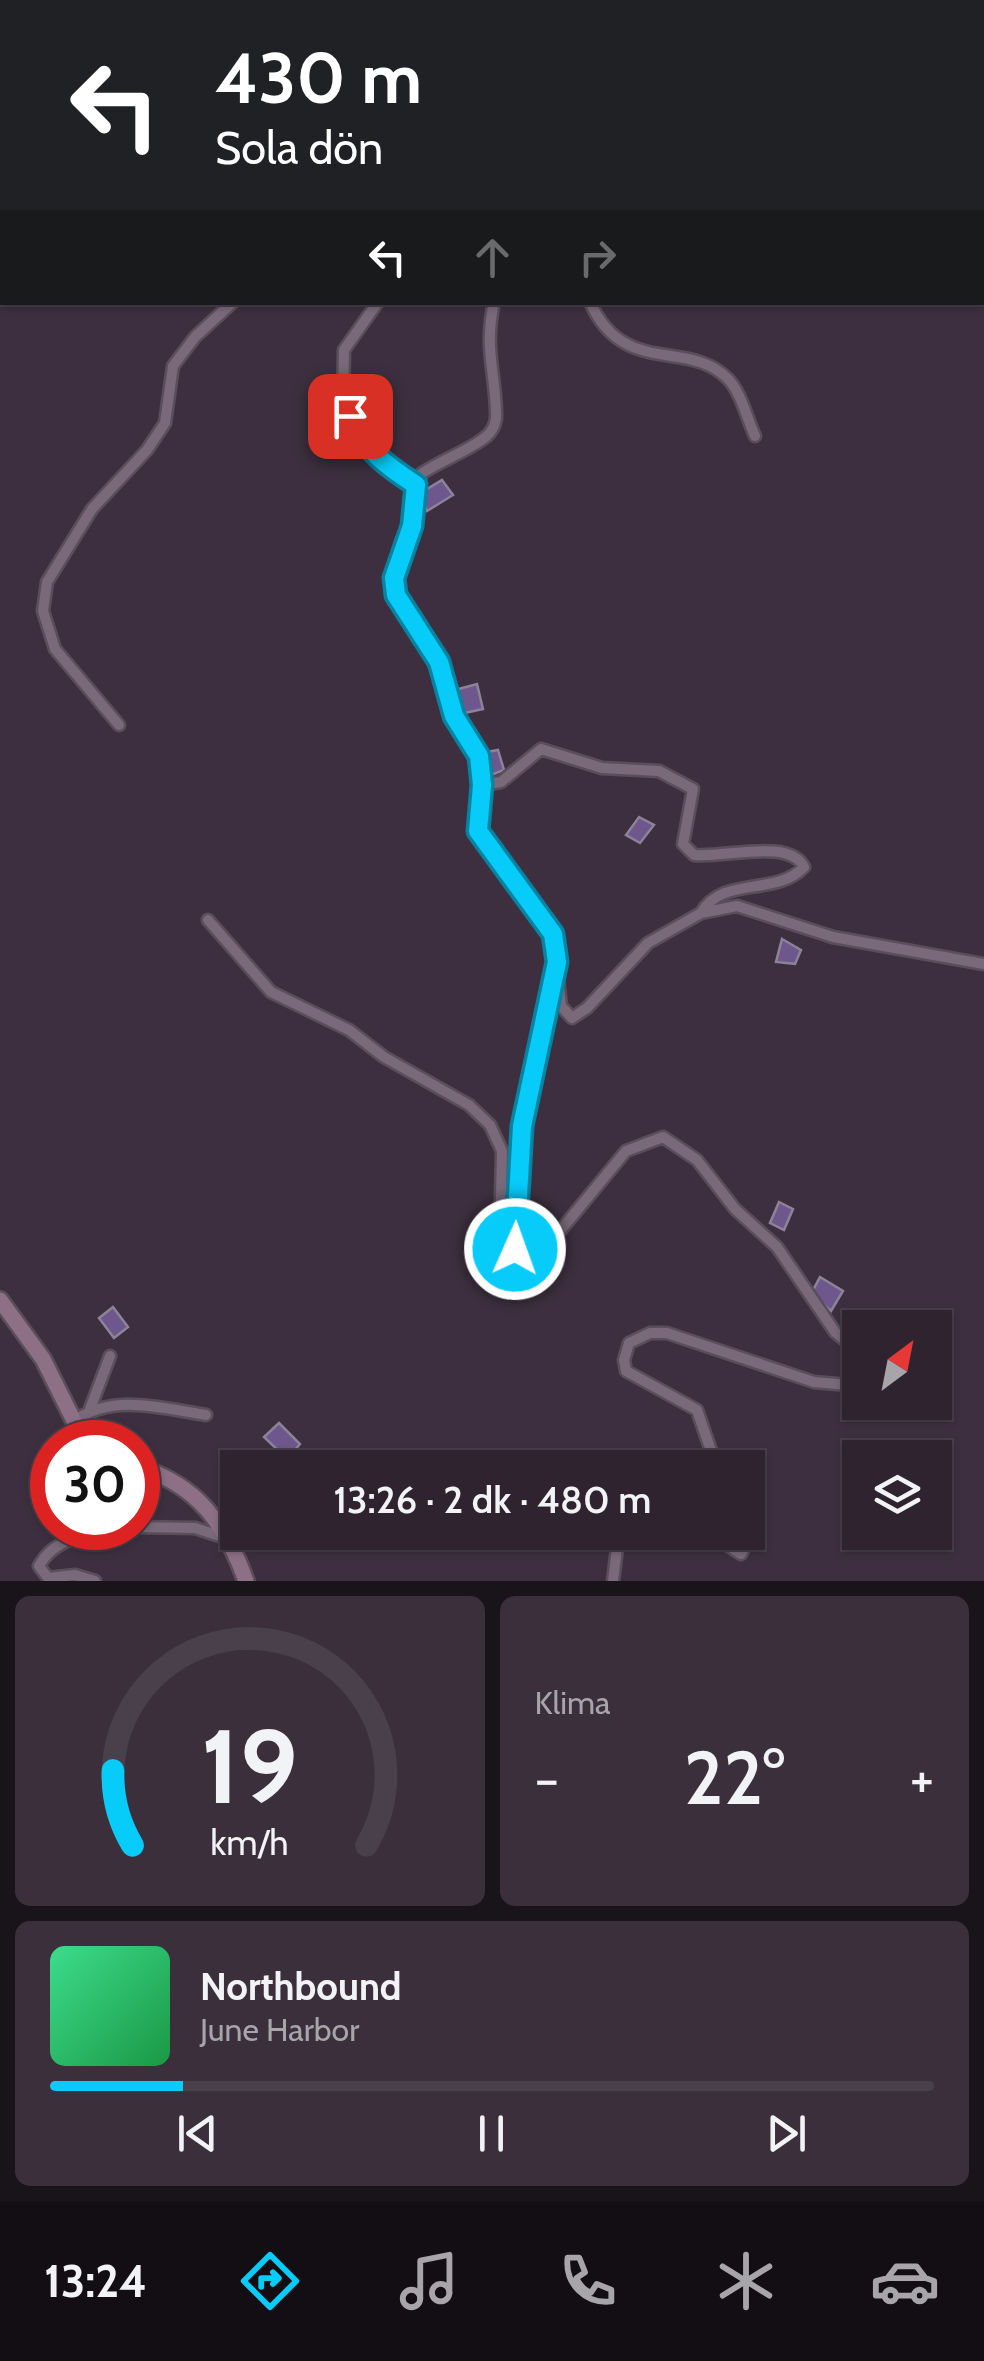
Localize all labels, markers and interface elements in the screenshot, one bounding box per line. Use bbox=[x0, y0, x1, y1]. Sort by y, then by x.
text: 430 m bbox=[215, 35, 422, 121]
icon: left bbox=[50, 40, 180, 170]
text: Sola dön bbox=[215, 121, 383, 175]
icon: left bbox=[360, 230, 415, 285]
icon: ahead bbox=[465, 230, 520, 285]
icon: right bbox=[570, 230, 625, 285]
pin bbox=[308, 374, 393, 459]
icon: arrive bbox=[323, 389, 378, 444]
position arrow bbox=[463, 1197, 567, 1301]
north arrow bbox=[842, 1310, 952, 1420]
map controls bbox=[842, 1310, 952, 1550]
speed limit sign: 30 bbox=[30, 1420, 160, 1550]
button: layers bbox=[842, 1440, 952, 1550]
text: 13:26 · 2 dk · 480 m bbox=[334, 1476, 651, 1523]
text: Klima bbox=[535, 1683, 610, 1722]
text: 19 bbox=[201, 1703, 298, 1829]
text: 22° bbox=[684, 1732, 785, 1823]
text: − bbox=[535, 1745, 559, 1812]
text: + bbox=[910, 1745, 934, 1812]
text: km/h bbox=[211, 1821, 289, 1864]
text: Northbound bbox=[200, 1963, 402, 2010]
text: June Harbor bbox=[200, 2010, 359, 2049]
icon: previous bbox=[170, 2106, 225, 2161]
icon: pause bbox=[464, 2106, 519, 2161]
icon: next bbox=[759, 2106, 814, 2161]
icon: directions bbox=[235, 2246, 305, 2316]
icon: music bbox=[394, 2246, 464, 2316]
icon: phone bbox=[553, 2246, 623, 2316]
icon: climate bbox=[711, 2246, 781, 2316]
icon: car bbox=[870, 2246, 940, 2316]
text: 13:24 bbox=[44, 2254, 147, 2308]

